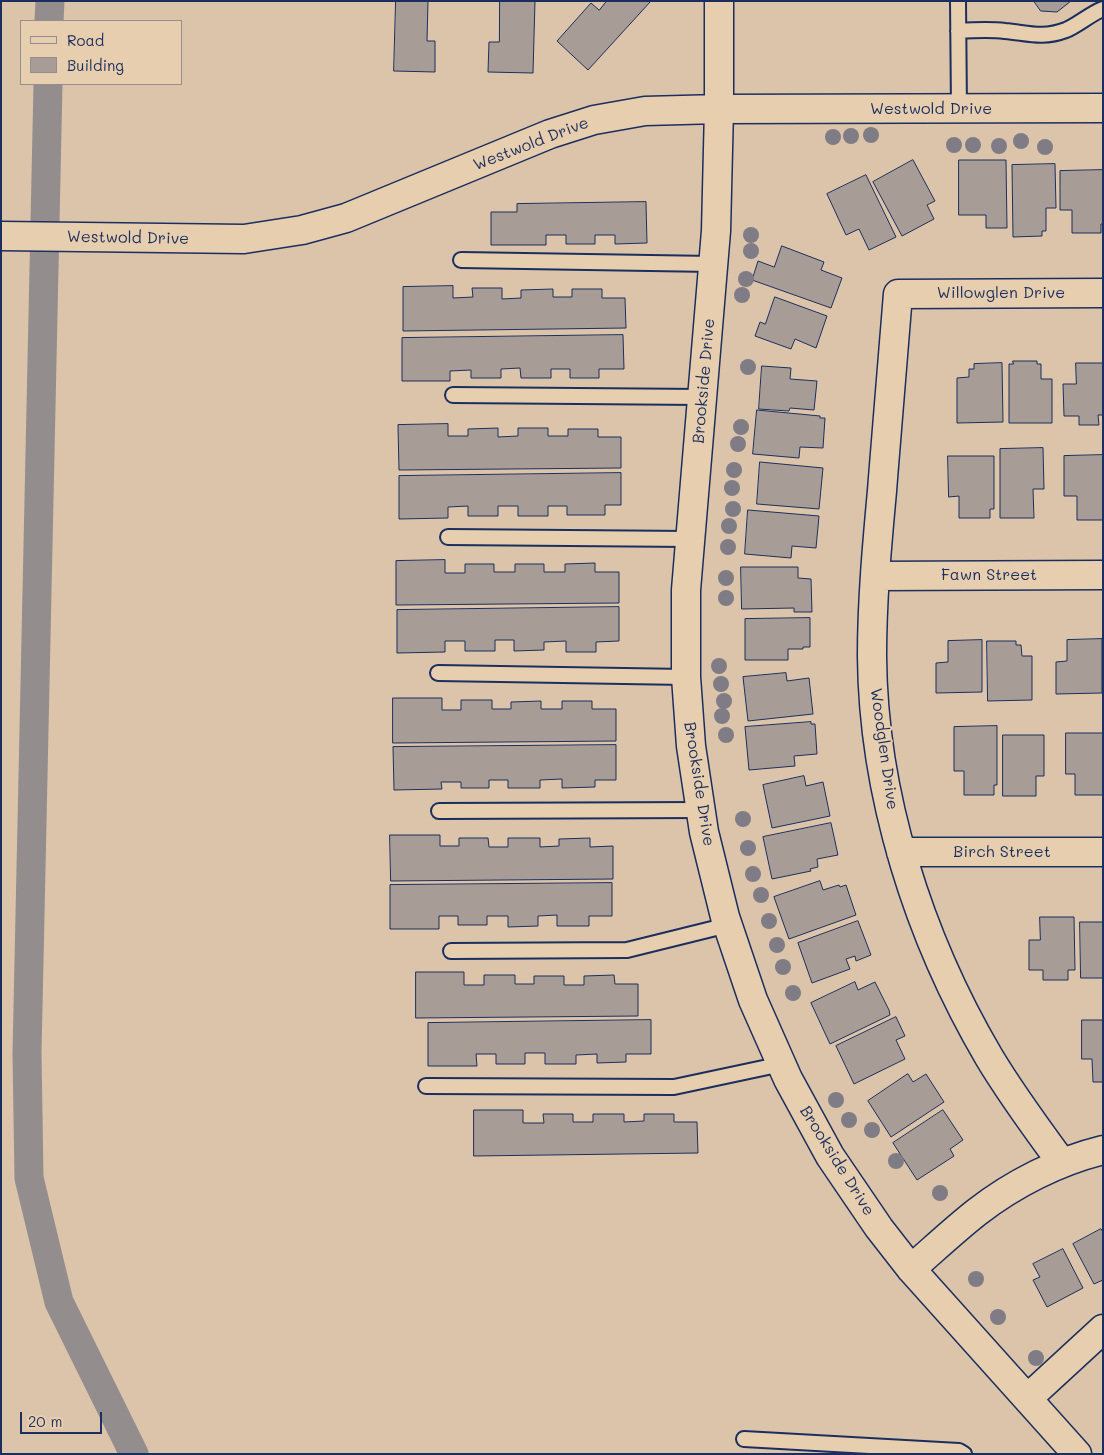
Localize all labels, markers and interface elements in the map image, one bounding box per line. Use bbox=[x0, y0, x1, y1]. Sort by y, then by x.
legend bbox=[20, 20, 182, 85]
text: Road bbox=[67, 30, 104, 50]
text: Building bbox=[67, 55, 124, 75]
street label: Westwold Drive bbox=[870, 99, 992, 119]
street label: Westwold Drive bbox=[470, 113, 592, 175]
street label: Westwold Drive bbox=[67, 227, 189, 249]
street label: Willowglen Drive bbox=[937, 283, 1065, 303]
street label: Brookside Drive bbox=[689, 318, 719, 444]
street label: Fawn Street bbox=[941, 565, 1037, 585]
street label: Woodglen Drive bbox=[866, 687, 902, 811]
street label: Brookside Drive bbox=[680, 720, 718, 848]
street label: Birch Street bbox=[953, 842, 1051, 862]
street label: Brookside Drive bbox=[796, 1103, 878, 1219]
scale bar bbox=[22, 1402, 105, 1434]
text: 20 m bbox=[28, 1411, 62, 1431]

